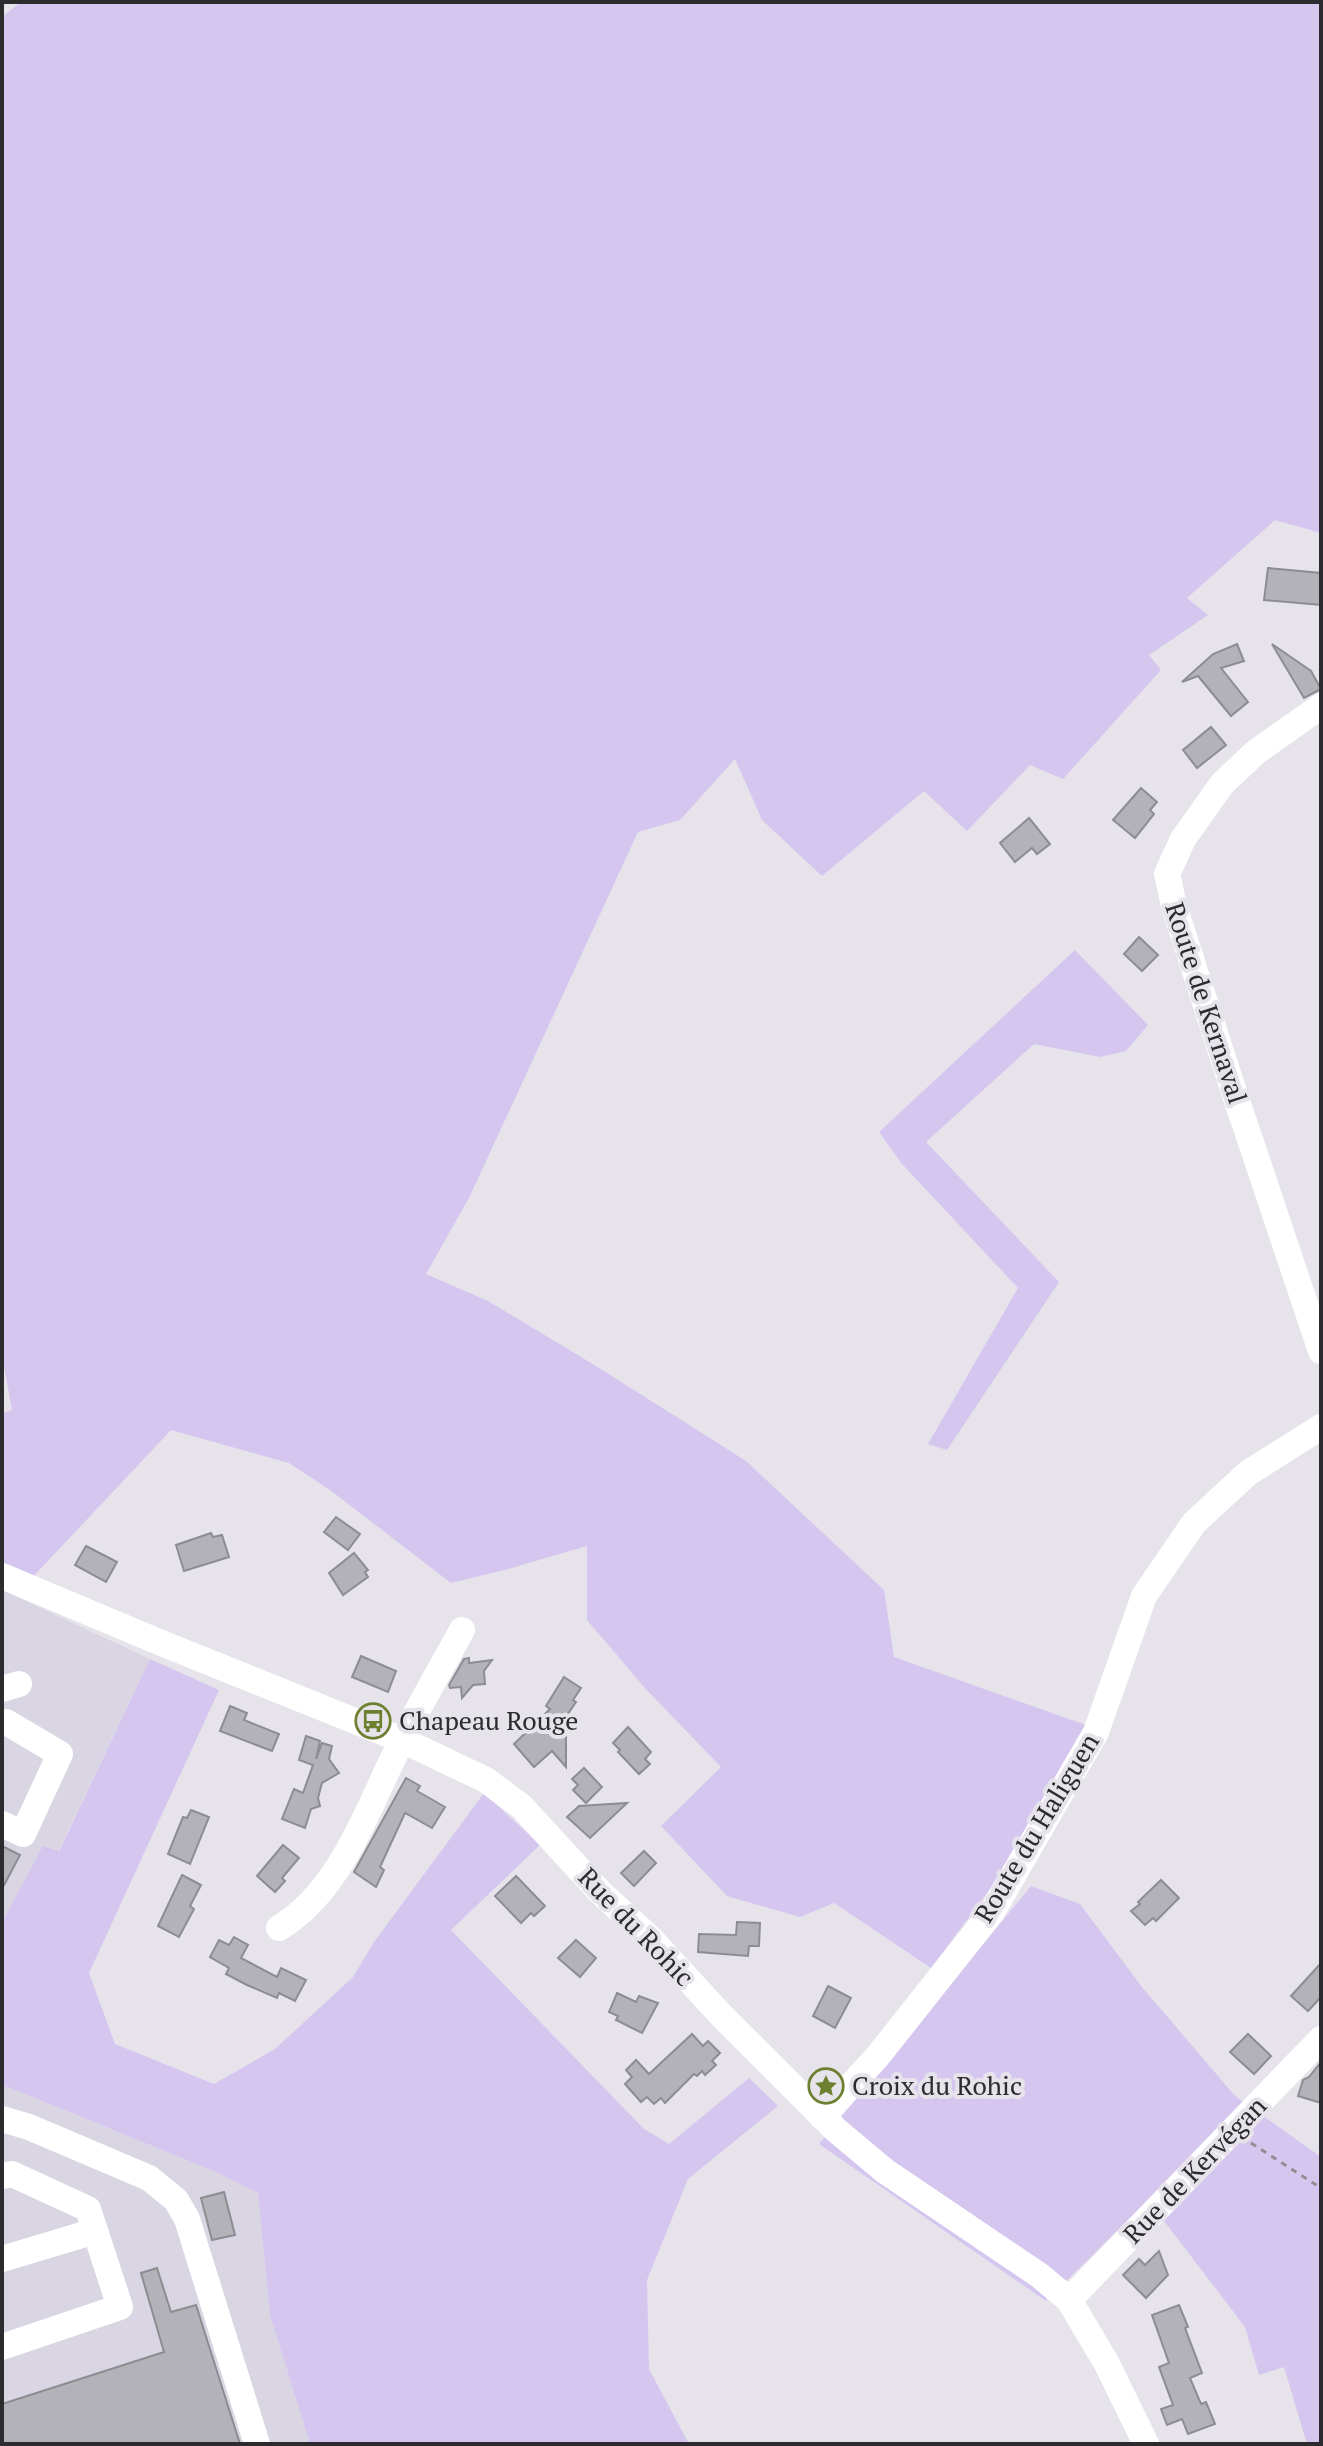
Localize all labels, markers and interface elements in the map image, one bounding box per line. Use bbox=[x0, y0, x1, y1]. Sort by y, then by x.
street label: Route de Kernaval bbox=[1158, 898, 1255, 1108]
bus stop icon: Chapeau Rouge bbox=[354, 1702, 392, 1740]
place label: Chapeau Rouge bbox=[399, 1703, 578, 1737]
street label: Route du Haliguen bbox=[966, 1727, 1106, 1928]
street label: Rue du Rohic bbox=[572, 1860, 702, 1993]
place icon: Croix du Rohic bbox=[807, 2067, 845, 2105]
place label: Croix du Rohic bbox=[852, 2068, 1022, 2102]
street label: Rue de Kervégan bbox=[1115, 2089, 1273, 2250]

